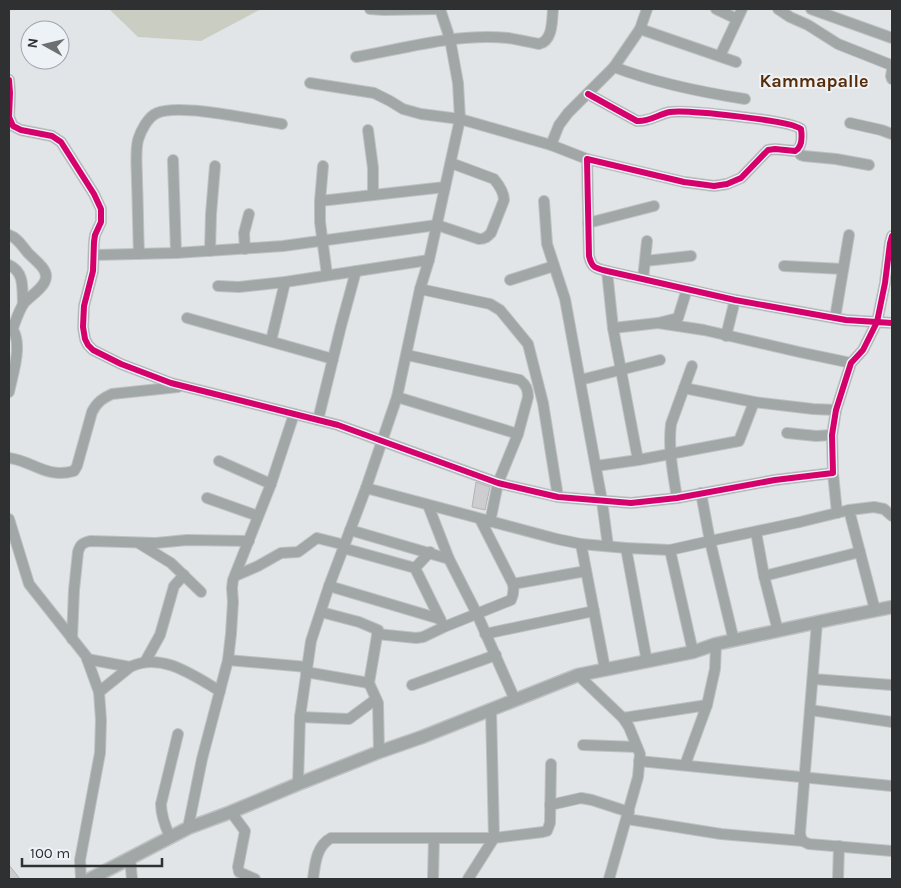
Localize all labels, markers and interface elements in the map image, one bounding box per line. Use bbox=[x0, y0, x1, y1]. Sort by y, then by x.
north arrow bbox=[20, 20, 70, 70]
text: N bbox=[24, 37, 42, 49]
district label: Kammapalle bbox=[759, 70, 869, 92]
scale bar bbox=[22, 836, 162, 868]
text: 100 m bbox=[30, 844, 70, 862]

